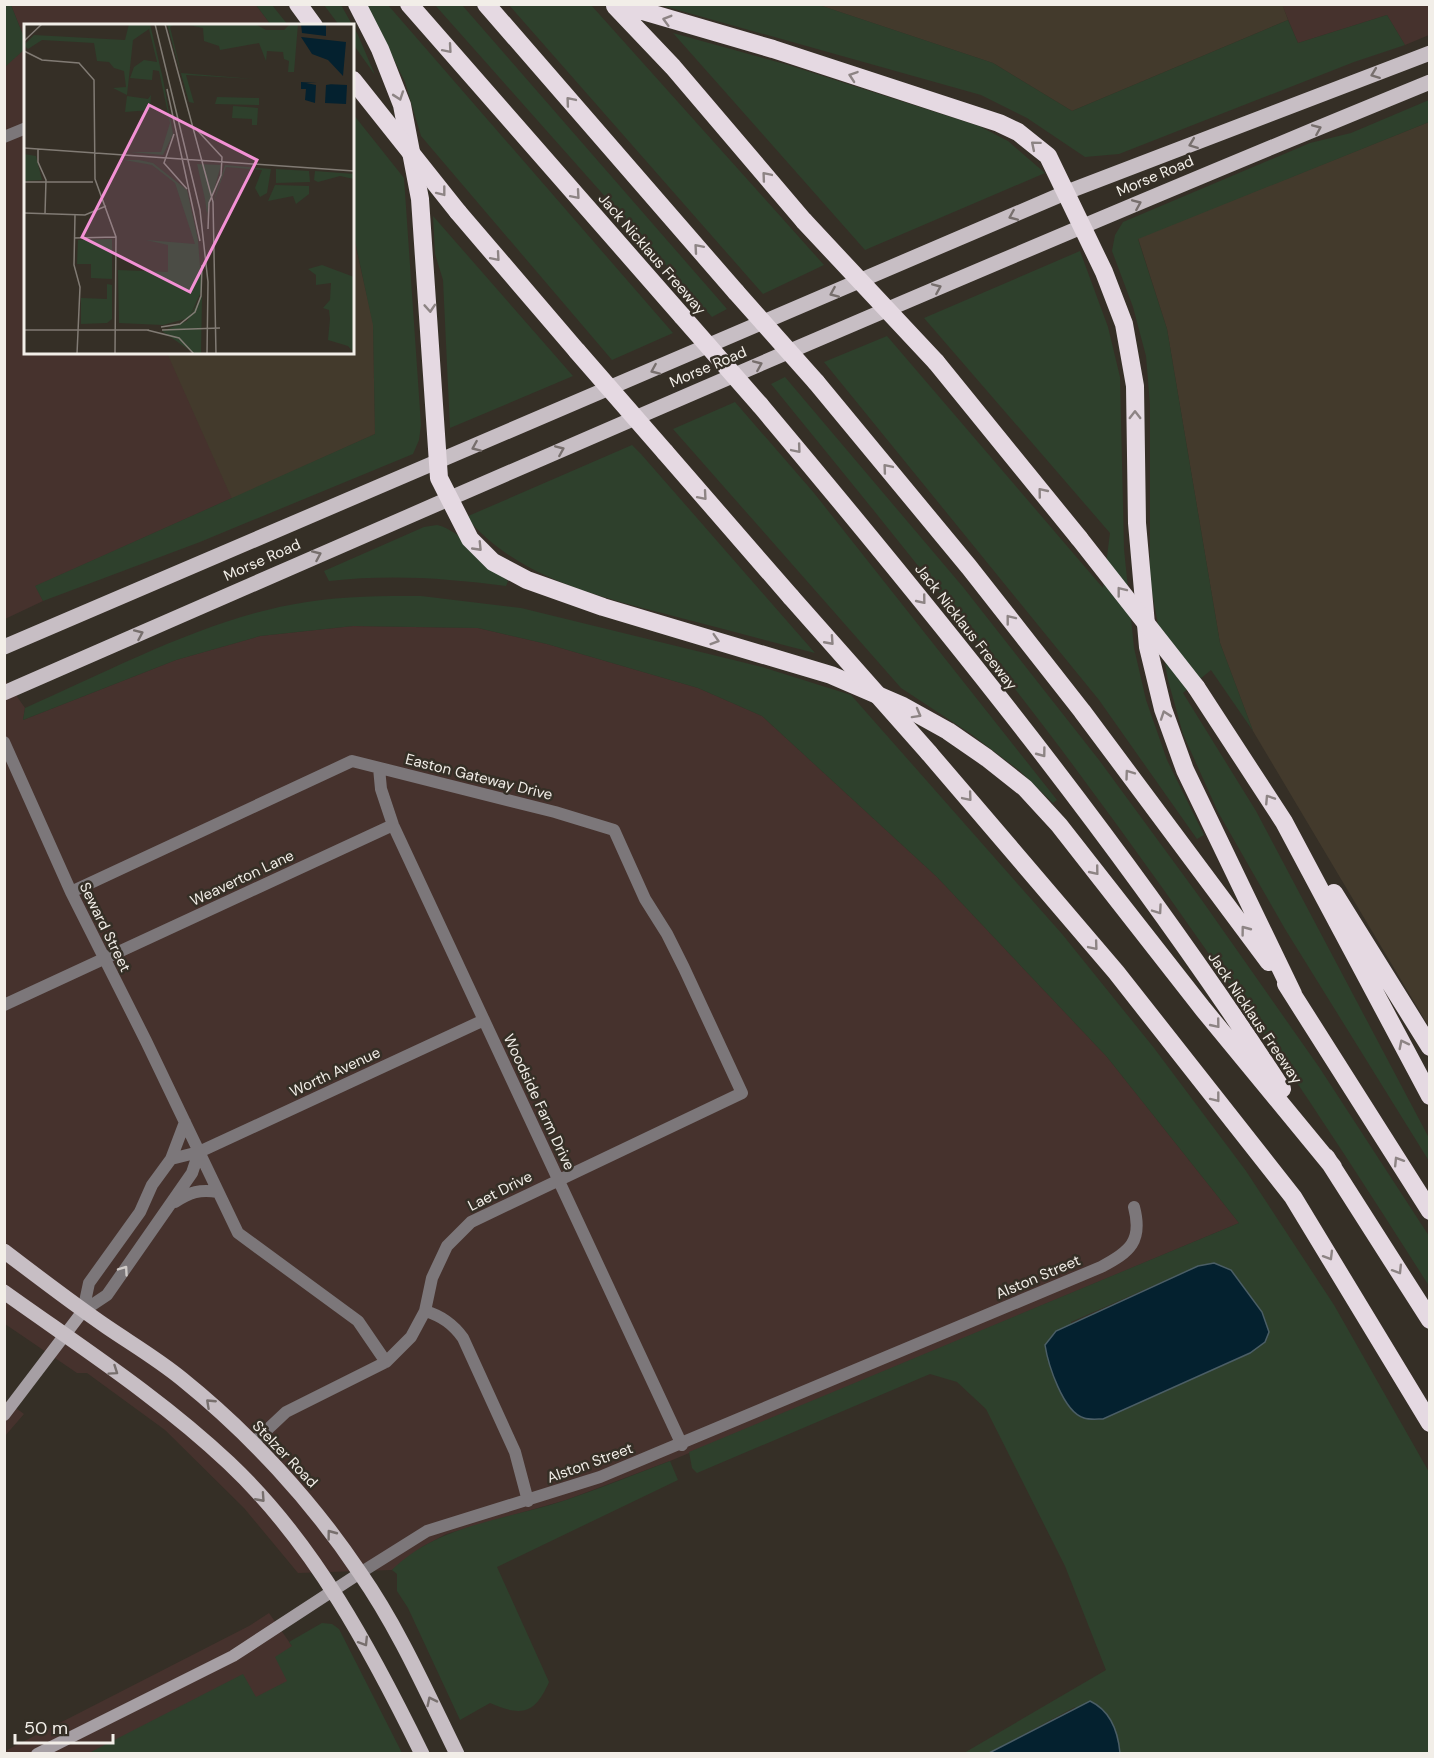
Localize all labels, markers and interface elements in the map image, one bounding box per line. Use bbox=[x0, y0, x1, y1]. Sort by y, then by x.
one-way arrow bbox=[662, 15, 672, 27]
inset map bbox=[24, 24, 354, 354]
one-way arrow bbox=[440, 42, 451, 53]
one-way arrow bbox=[1370, 67, 1381, 79]
one-way arrow bbox=[848, 70, 859, 83]
one-way arrow bbox=[391, 90, 404, 101]
one-way arrow bbox=[566, 97, 577, 108]
one-way arrow bbox=[1310, 124, 1321, 136]
one-way arrow bbox=[1188, 137, 1199, 149]
one-way arrow bbox=[1030, 141, 1041, 152]
street label: Morse Road bbox=[1113, 151, 1197, 201]
one-way arrow bbox=[762, 172, 773, 183]
one-way arrow bbox=[434, 185, 445, 196]
one-way arrow bbox=[569, 188, 580, 199]
street label: Jack Nicklaus Freeway bbox=[594, 189, 711, 320]
one-way arrow bbox=[1130, 199, 1141, 211]
one-way arrow bbox=[1008, 208, 1019, 220]
one-way arrow bbox=[694, 244, 705, 255]
one-way arrow bbox=[489, 250, 500, 260]
one-way arrow bbox=[931, 283, 942, 295]
one-way arrow bbox=[829, 286, 840, 298]
one-way arrow bbox=[423, 304, 436, 313]
street label: Morse Road bbox=[666, 342, 750, 392]
one-way arrow bbox=[752, 360, 763, 372]
one-way arrow bbox=[650, 363, 661, 375]
one-way arrow bbox=[1129, 411, 1141, 420]
one-way arrow bbox=[471, 440, 482, 452]
one-way arrow bbox=[790, 442, 801, 453]
one-way arrow bbox=[553, 445, 564, 457]
one-way arrow bbox=[883, 464, 894, 475]
one-way arrow bbox=[1039, 488, 1050, 499]
one-way arrow bbox=[696, 489, 707, 500]
street label: Morse Road bbox=[220, 534, 304, 586]
one-way arrow bbox=[471, 541, 482, 551]
one-way arrow bbox=[311, 551, 322, 563]
street label: Jack Nicklaus Freeway bbox=[910, 560, 1022, 695]
one-way arrow bbox=[1118, 587, 1129, 598]
one-way arrow bbox=[914, 593, 925, 604]
one-way arrow bbox=[1007, 615, 1018, 626]
one-way arrow bbox=[133, 629, 144, 641]
one-way arrow bbox=[709, 633, 720, 645]
one-way arrow bbox=[822, 634, 833, 645]
one-way arrow bbox=[911, 707, 922, 718]
one-way arrow bbox=[1160, 710, 1173, 721]
one-way arrow bbox=[1034, 747, 1045, 758]
street label: Easton Gateway Drive bbox=[403, 749, 555, 805]
one-way arrow bbox=[1125, 769, 1136, 780]
one-way arrow bbox=[960, 790, 971, 801]
one-way arrow bbox=[1265, 795, 1277, 805]
street label: Weaverton Lane bbox=[187, 845, 297, 911]
one-way arrow bbox=[1088, 864, 1099, 875]
street label: Seward Street bbox=[75, 879, 135, 975]
one-way arrow bbox=[1151, 903, 1162, 914]
one-way arrow bbox=[1242, 926, 1253, 937]
one-way arrow bbox=[1087, 939, 1098, 950]
street label: Jack Nicklaus Freeway bbox=[1203, 948, 1307, 1088]
one-way arrow bbox=[1208, 1017, 1219, 1028]
street label: Woodside Farm Drive bbox=[499, 1031, 579, 1173]
one-way arrow bbox=[1399, 1040, 1410, 1050]
street label: Worth Avenue bbox=[287, 1042, 383, 1102]
one-way arrow bbox=[1208, 1091, 1219, 1102]
one-way arrow bbox=[1394, 1157, 1405, 1168]
street label: Laet Drive bbox=[464, 1166, 536, 1216]
street label: Alston Street bbox=[993, 1250, 1084, 1304]
one-way arrow bbox=[1322, 1250, 1334, 1260]
one-way arrow bbox=[1391, 1263, 1402, 1274]
one-way arrow bbox=[117, 1266, 128, 1277]
one-way arrow bbox=[108, 1363, 118, 1375]
one-way arrow bbox=[206, 1400, 217, 1411]
street label: Stelzer Road bbox=[248, 1416, 322, 1492]
street label: Alston Street bbox=[544, 1438, 636, 1488]
one-way arrow bbox=[254, 1491, 265, 1501]
one-way arrow bbox=[328, 1530, 339, 1541]
one-way arrow bbox=[357, 1636, 369, 1646]
one-way arrow bbox=[427, 1697, 439, 1708]
scale bar bbox=[15, 1707, 112, 1745]
text: 50 m bbox=[24, 1716, 68, 1740]

